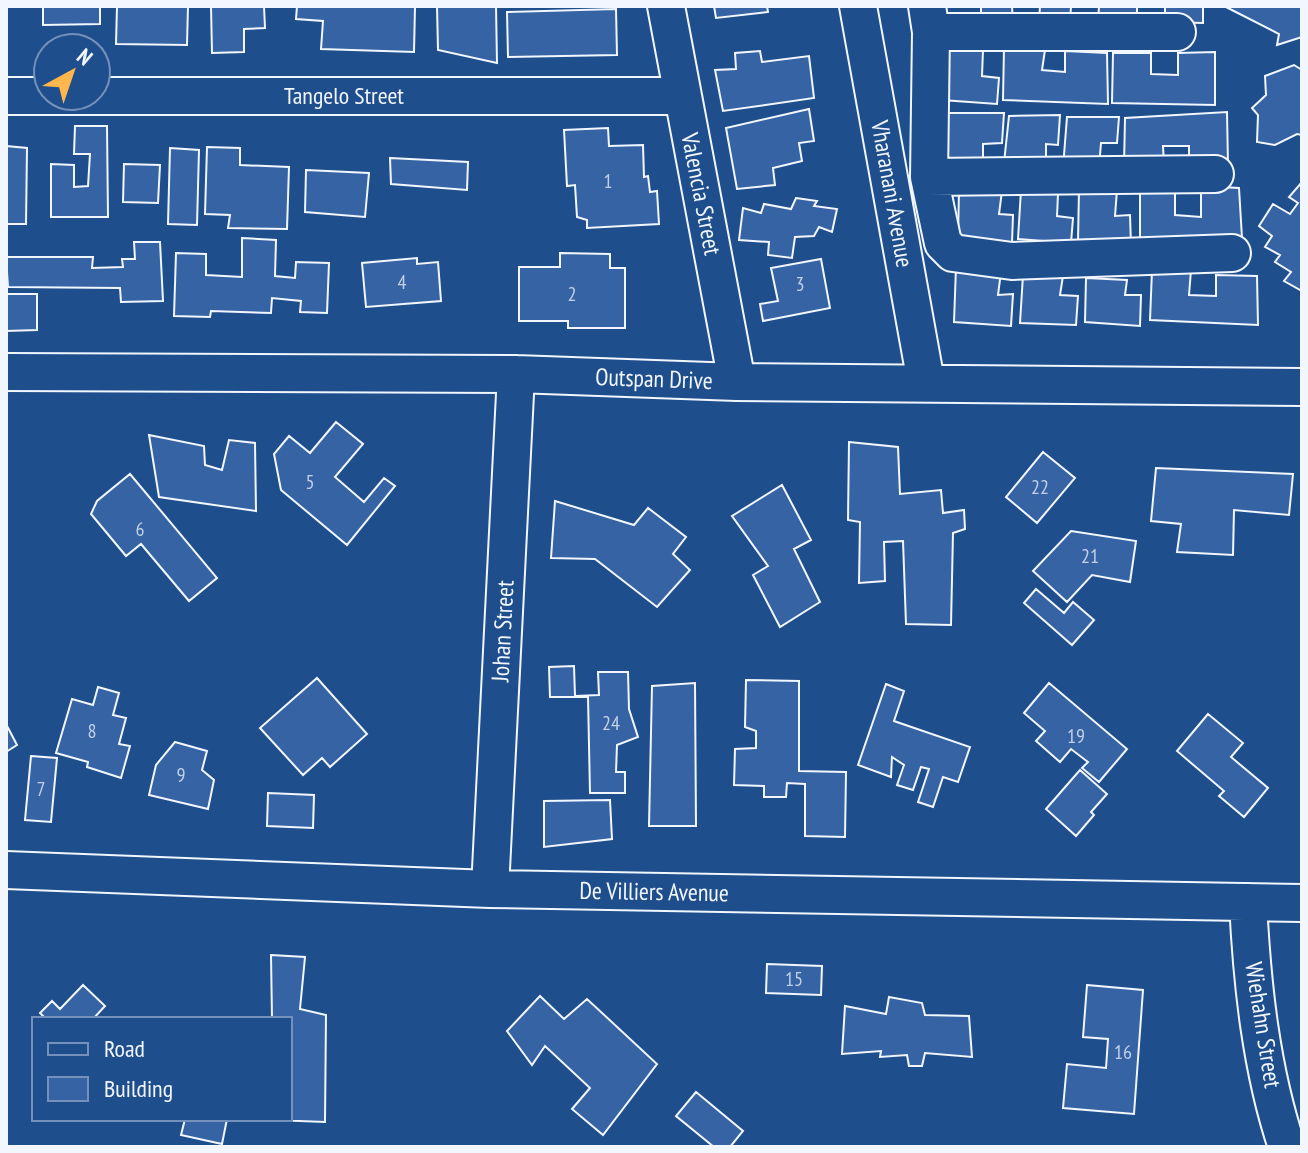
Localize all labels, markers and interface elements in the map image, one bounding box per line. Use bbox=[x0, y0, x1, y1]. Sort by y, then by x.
north arrow bbox=[32, 32, 112, 112]
text: N bbox=[71, 42, 98, 71]
street label: Tangelo Street bbox=[284, 80, 404, 111]
street label: Vharanani Avenue bbox=[864, 117, 921, 270]
street label: Valencia Street bbox=[674, 129, 729, 258]
house number: 1 bbox=[604, 168, 613, 194]
house number: 4 bbox=[398, 269, 407, 295]
house number: 3 bbox=[796, 271, 805, 297]
house number: 2 bbox=[568, 281, 577, 307]
street label: Outspan Drive bbox=[595, 361, 713, 396]
house number: 5 bbox=[306, 469, 315, 495]
house number: 22 bbox=[1031, 474, 1049, 500]
house number: 6 bbox=[136, 516, 145, 542]
house number: 21 bbox=[1081, 543, 1099, 569]
street label: Johan Street bbox=[484, 579, 521, 684]
house number: 24 bbox=[602, 710, 620, 736]
house number: 8 bbox=[88, 718, 97, 744]
house number: 19 bbox=[1067, 723, 1085, 749]
house number: 9 bbox=[177, 762, 186, 788]
house number: 7 bbox=[37, 776, 46, 802]
street label: De Villiers Avenue bbox=[579, 875, 729, 908]
street label: Wiehahn Street bbox=[1238, 960, 1289, 1091]
house number: 15 bbox=[785, 966, 803, 992]
legend bbox=[32, 1017, 292, 1121]
text: Road bbox=[104, 1033, 145, 1064]
house number: 16 bbox=[1114, 1039, 1132, 1065]
text: Building bbox=[104, 1073, 173, 1104]

